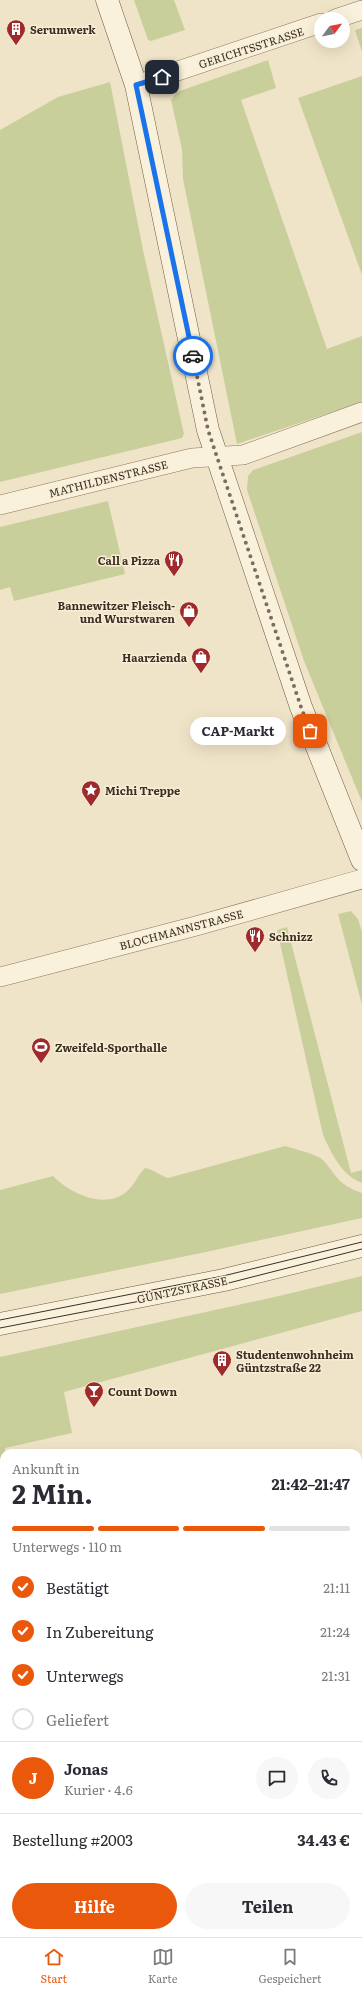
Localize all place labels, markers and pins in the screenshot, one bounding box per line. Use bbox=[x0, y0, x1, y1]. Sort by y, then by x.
building icon: Serumwerk bbox=[5, 18, 27, 46]
place label: Serumwerk bbox=[30, 21, 96, 37]
pin bbox=[145, 60, 179, 94]
restaurant icon: Call a Pizza bbox=[163, 549, 185, 577]
place label: Call a Pizza bbox=[98, 552, 161, 568]
place label: Bannewitzer Fleisch- und Wurstwaren bbox=[58, 597, 175, 626]
shop icon: Bannewitzer Fleisch- und Wurstwaren bbox=[178, 600, 200, 628]
shop icon: Haarzienda bbox=[190, 646, 212, 674]
place label: Haarzienda bbox=[122, 649, 188, 665]
pin bbox=[293, 714, 327, 748]
callout: CAP-Markt bbox=[190, 717, 286, 745]
place icon: Michi Treppe bbox=[80, 779, 102, 807]
place label: Michi Treppe bbox=[105, 782, 180, 798]
restaurant icon: Schnizz bbox=[244, 925, 266, 953]
place label: Schnizz bbox=[269, 928, 313, 944]
sports icon: Zweifeld-Sporthalle bbox=[30, 1036, 52, 1064]
place label: Zweifeld-Sporthalle bbox=[55, 1039, 167, 1055]
place label: Studentenwohnheim Güntzstraße 22 bbox=[236, 1346, 354, 1375]
building icon: Studentenwohnheim Güntzstraße 22 bbox=[211, 1349, 233, 1377]
bar icon: Count Down bbox=[83, 1380, 105, 1408]
place label: Count Down bbox=[108, 1383, 177, 1399]

